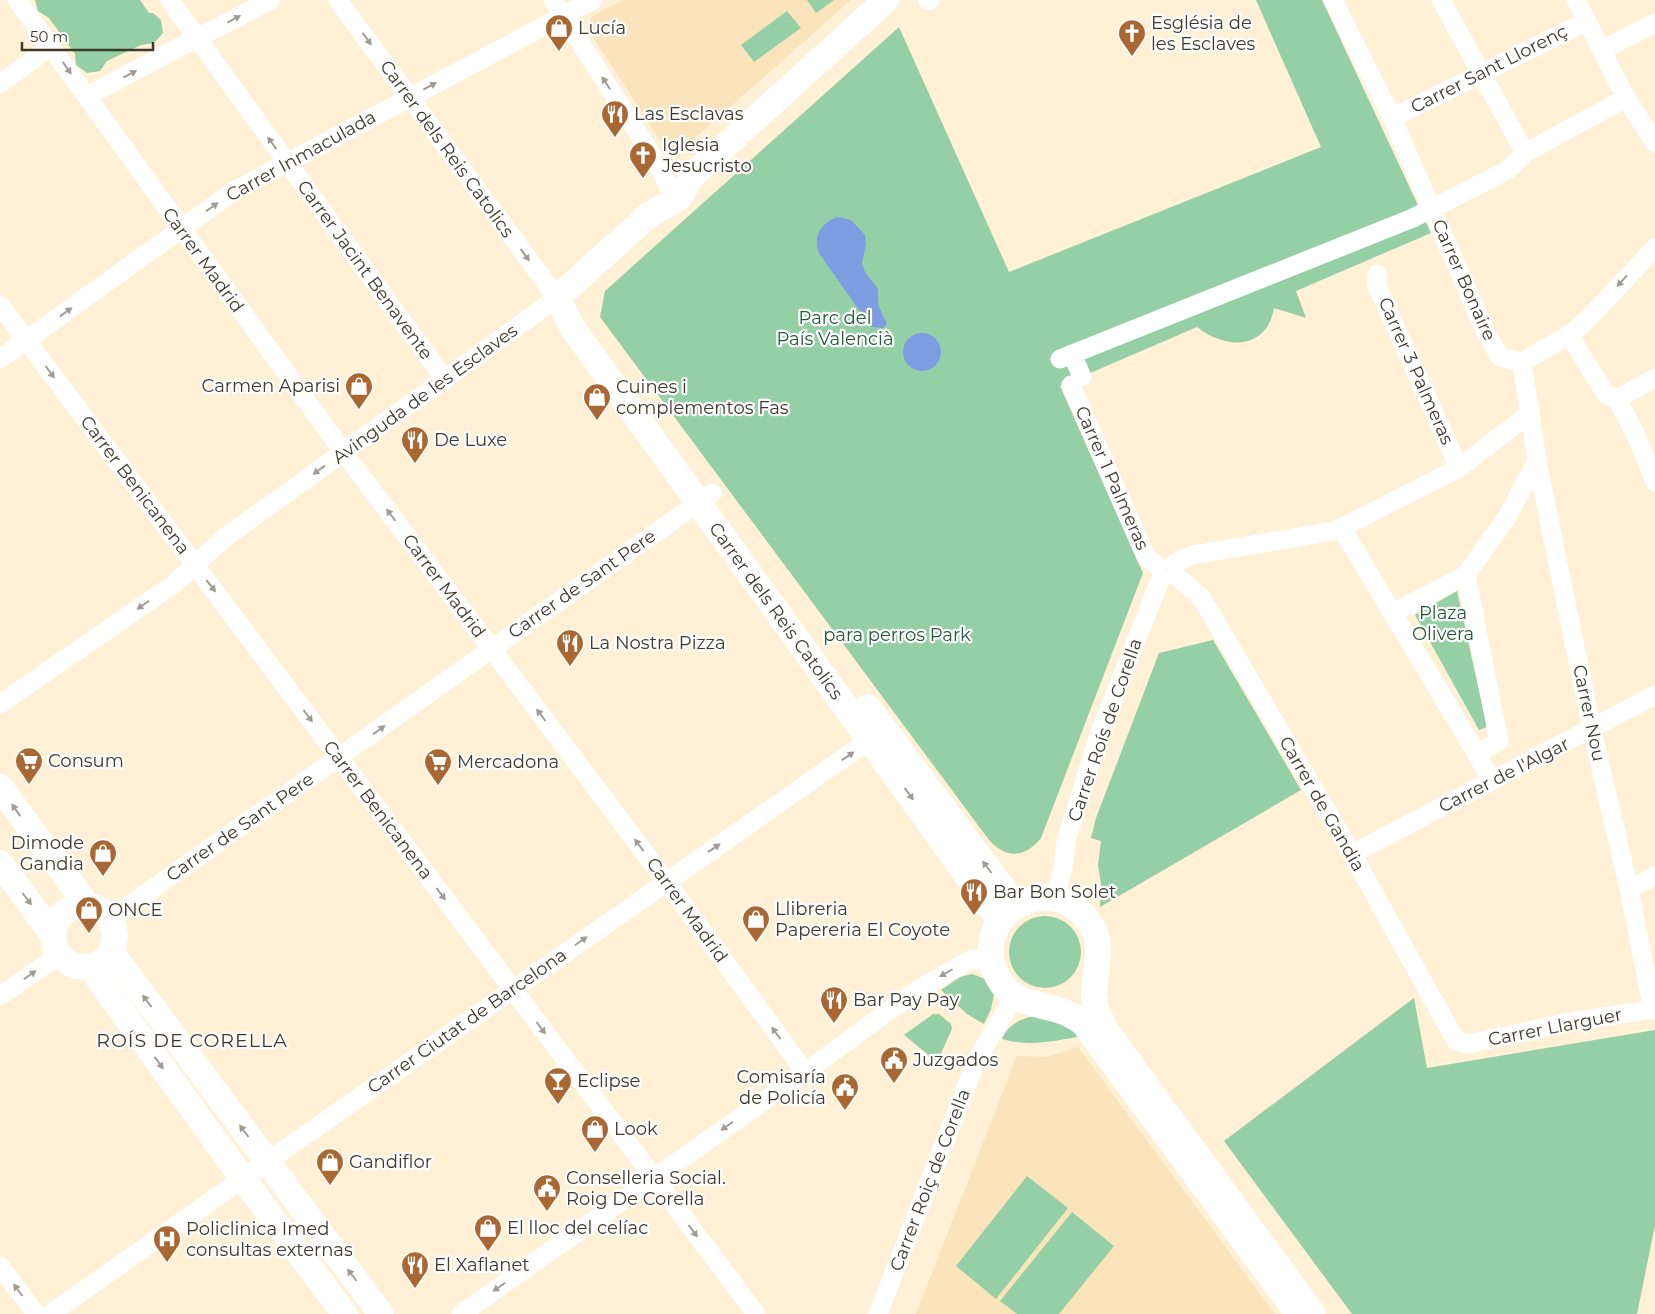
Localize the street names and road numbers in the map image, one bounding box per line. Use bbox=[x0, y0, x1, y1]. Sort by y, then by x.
street label: Carrer Sant Llorenç bbox=[1407, 20, 1571, 118]
street label: Carrer dels Reis Catolics bbox=[375, 56, 519, 242]
street label: Carrer Inmaculada bbox=[222, 106, 380, 206]
street label: Carrer Jacint Benavente bbox=[293, 176, 438, 364]
street label: Carrer Madrid bbox=[158, 203, 248, 317]
street label: Carrer Bonaire bbox=[1427, 216, 1501, 344]
street label: Carrer 3 Palmeras bbox=[1374, 294, 1458, 448]
street label: Avinguda de les Esclaves bbox=[328, 319, 522, 469]
street label: Carrer 1 Palmeras bbox=[1070, 403, 1154, 554]
street label: Carrer Benicanena bbox=[76, 411, 194, 559]
street label: Carrer dels Reis Catolics bbox=[704, 518, 848, 704]
street label: Carrer de Sant Pere bbox=[504, 525, 660, 643]
street label: Carrer Madrid bbox=[398, 530, 490, 642]
street label: Carrer Roís de Corella bbox=[1063, 635, 1147, 825]
street label: Carrer Nou bbox=[1568, 663, 1610, 763]
street label: Carrer de Gandia bbox=[1274, 733, 1370, 875]
street label: Carrer de l'Algar bbox=[1435, 733, 1573, 817]
street label: Carrer Benicanena bbox=[319, 736, 437, 884]
street label: Carrer de Sant Pere bbox=[162, 768, 318, 886]
street label: Carrer Madrid bbox=[642, 853, 732, 967]
street label: Carrer Ciutat de Barcelona bbox=[363, 944, 571, 1098]
street label: Carrer Llarguer bbox=[1486, 1003, 1624, 1051]
street label: Carrer Roiç de Corella bbox=[885, 1086, 975, 1274]

